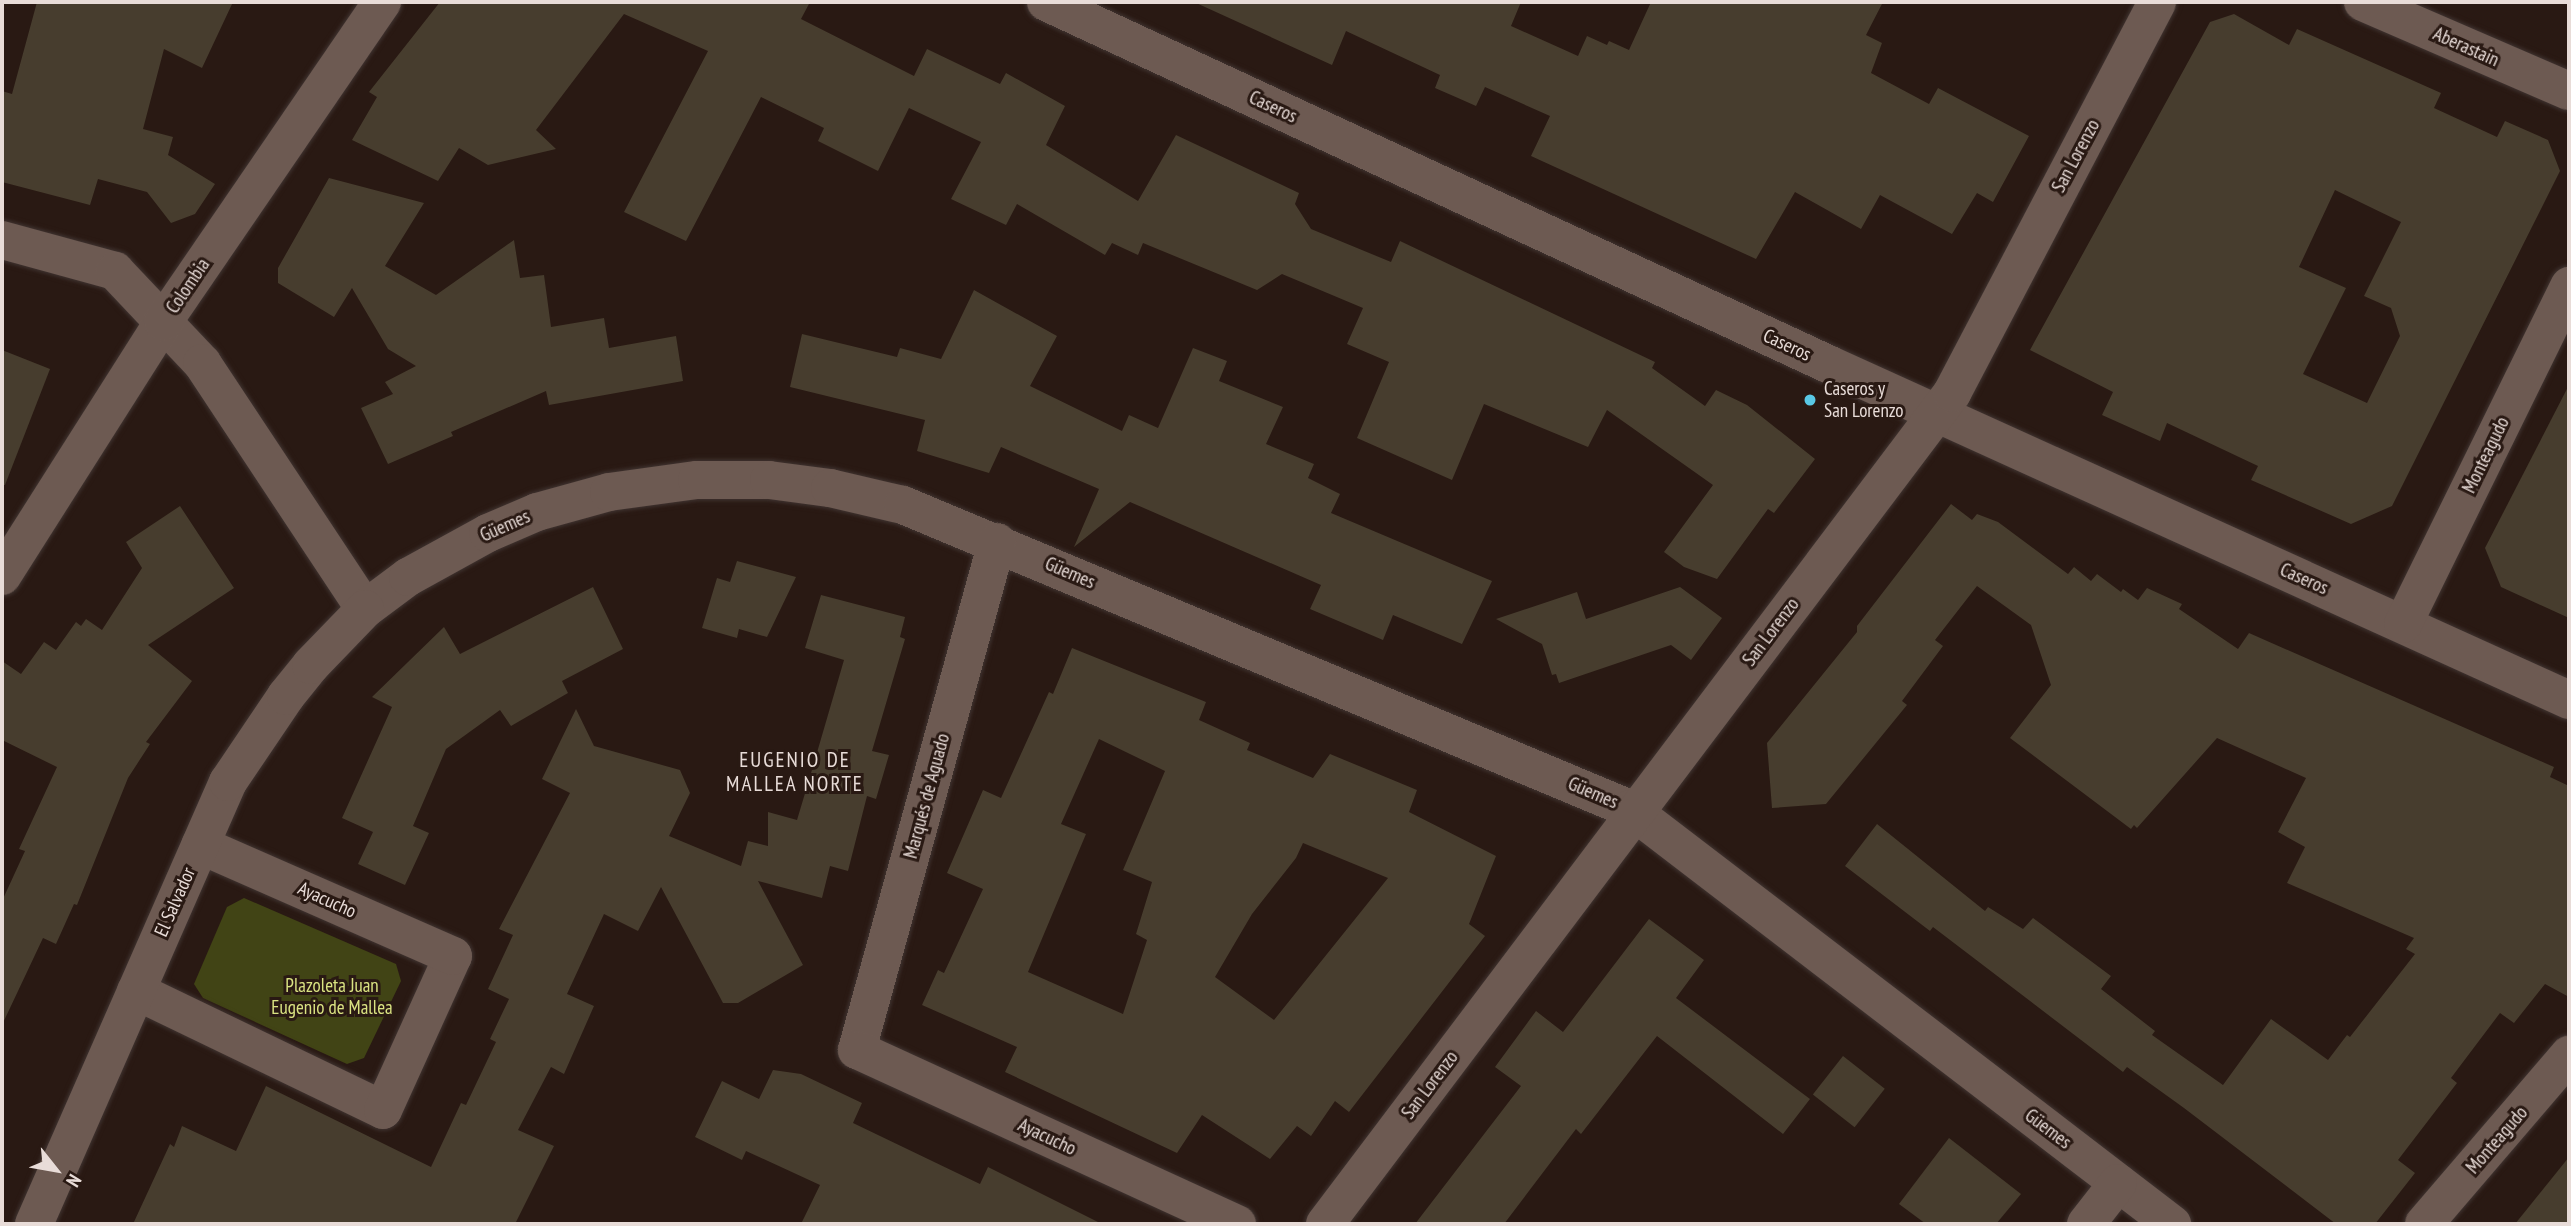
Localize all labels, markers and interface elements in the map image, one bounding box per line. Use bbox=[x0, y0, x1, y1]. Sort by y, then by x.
street label: Aberastain bbox=[2430, 22, 2502, 72]
street label: Caseros bbox=[1245, 86, 1301, 128]
street label: San Lorenzo bbox=[2047, 116, 2105, 196]
street label: Colombia bbox=[161, 254, 215, 318]
street label: Caseros bbox=[1759, 324, 1815, 366]
place label: Caseros y San Lorenzo bbox=[1824, 378, 1904, 422]
marker: Caseros y San Lorenzo bbox=[1802, 392, 1818, 408]
street label: Monteagudo bbox=[2458, 413, 2514, 497]
street label: Güemes bbox=[477, 505, 533, 547]
street label: Güemes bbox=[1042, 552, 1098, 594]
street label: Caseros bbox=[2276, 558, 2332, 600]
street label: San Lorenzo bbox=[1738, 593, 1804, 671]
street label: Marqués de Aguado bbox=[899, 731, 955, 861]
district label: EUGENIO DE MALLEA NORTE bbox=[727, 747, 863, 797]
street label: Güemes bbox=[1565, 772, 1621, 814]
street label: El Salvador bbox=[150, 864, 200, 940]
street label: Ayacucho bbox=[294, 877, 360, 923]
park label: Plazoleta Juan Eugenio de Mallea bbox=[271, 975, 393, 1019]
street label: San Lorenzo bbox=[1397, 1046, 1463, 1124]
street label: Monteagudo bbox=[2461, 1102, 2533, 1178]
street label: Güemes bbox=[2020, 1104, 2076, 1154]
street label: Ayacucho bbox=[1014, 1114, 1080, 1160]
north arrow bbox=[21, 1135, 91, 1205]
text: N bbox=[61, 1170, 87, 1191]

